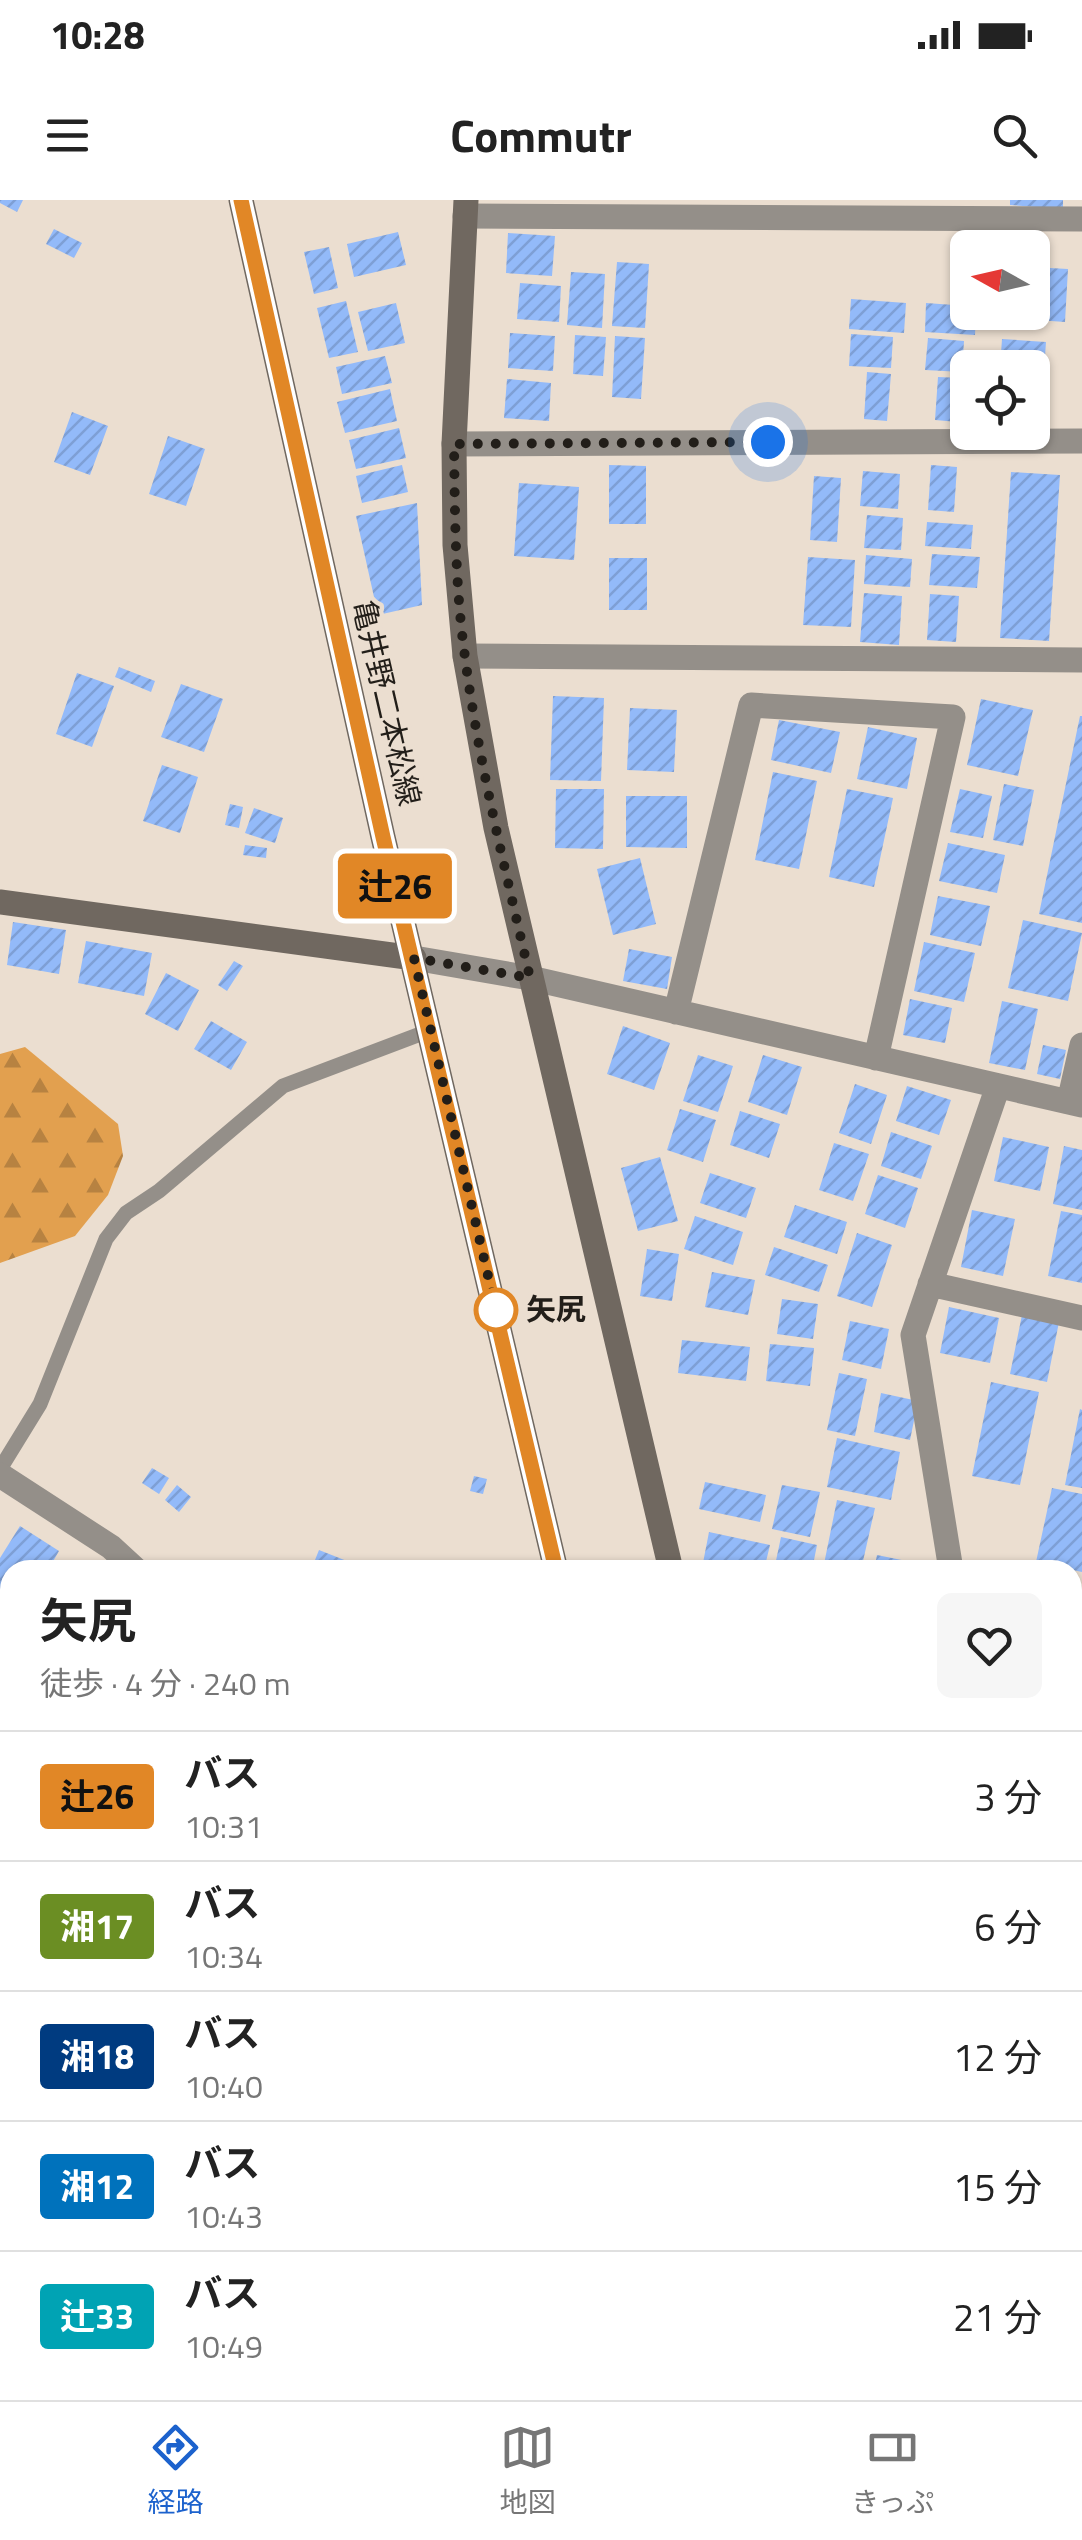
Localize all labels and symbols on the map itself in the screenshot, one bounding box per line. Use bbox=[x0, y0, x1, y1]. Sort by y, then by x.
north arrow bbox=[950, 230, 1050, 330]
your location bbox=[743, 417, 793, 467]
street label: 亀井野二本松線 bbox=[341, 595, 433, 810]
line badge: 辻26 bbox=[338, 854, 452, 918]
place label: 矢尻 bbox=[526, 1286, 586, 1332]
marker: 矢尻 bbox=[475, 1289, 517, 1331]

